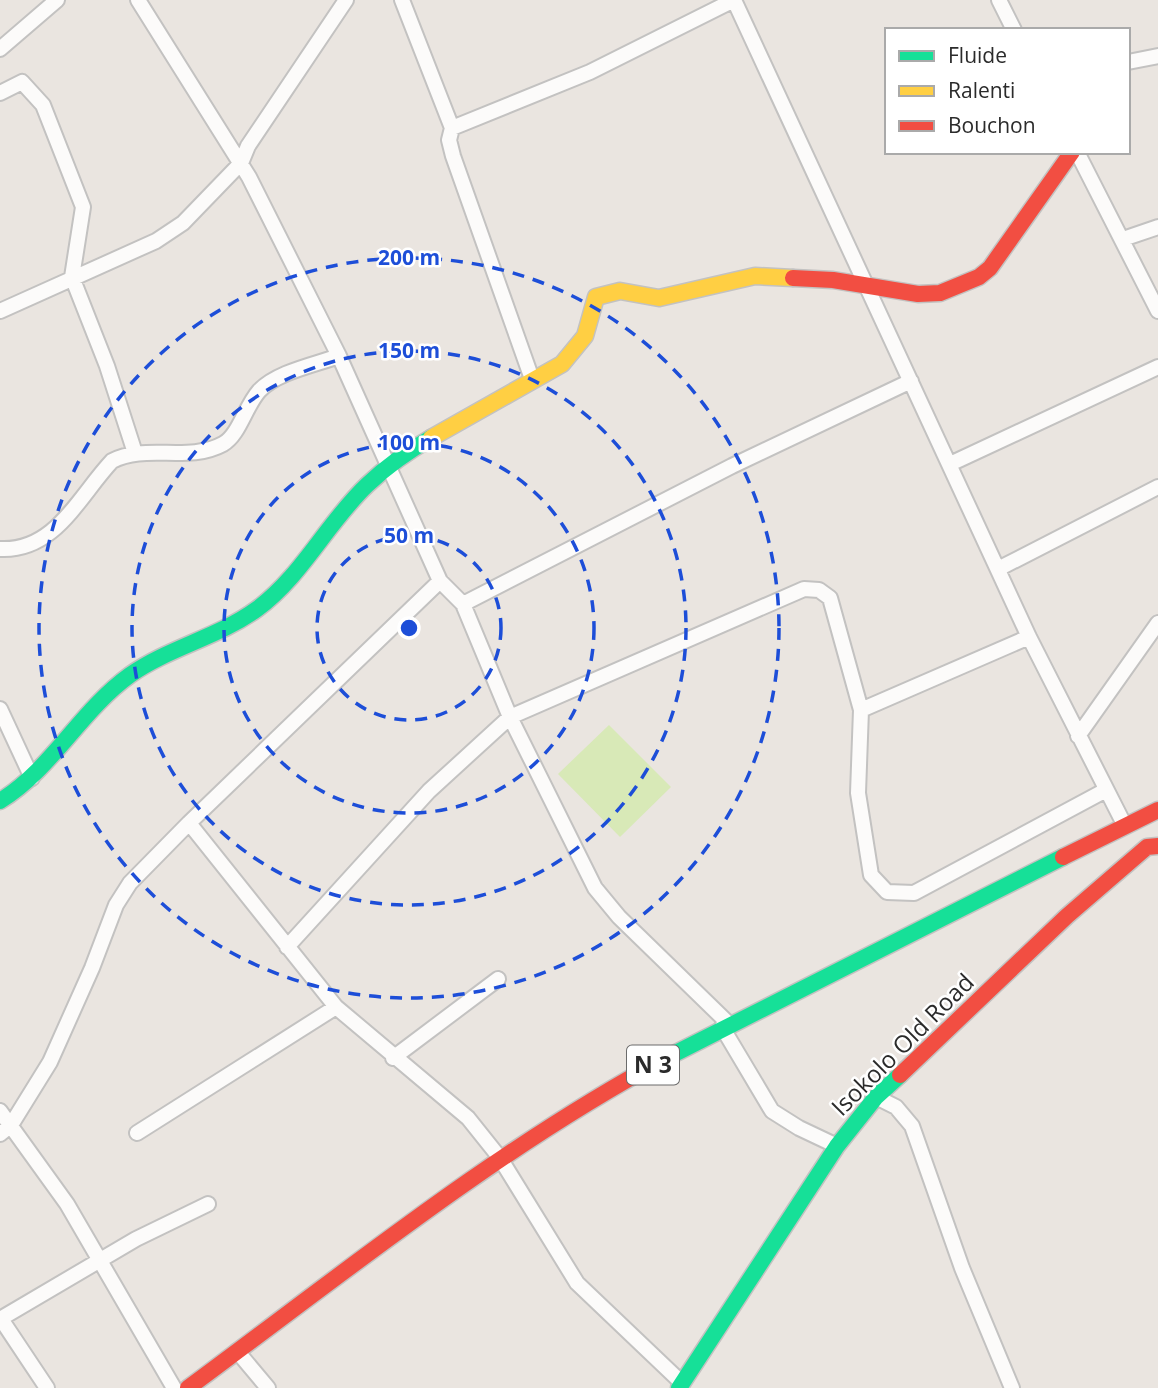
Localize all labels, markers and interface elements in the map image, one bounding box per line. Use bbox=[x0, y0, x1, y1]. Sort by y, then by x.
legend bbox=[885, 28, 1130, 154]
text: Fluide bbox=[948, 41, 1007, 69]
text: Ralenti bbox=[948, 76, 1015, 104]
text: Bouchon bbox=[948, 111, 1036, 139]
text: 200 m bbox=[378, 243, 440, 271]
text: 150 m bbox=[378, 336, 440, 364]
text: 100 m bbox=[378, 428, 440, 456]
text: 50 m bbox=[384, 521, 434, 549]
centre of rings bbox=[397, 616, 421, 640]
street label: Isokolo Old Road bbox=[823, 965, 981, 1123]
road number: N 3 bbox=[627, 1046, 679, 1084]

